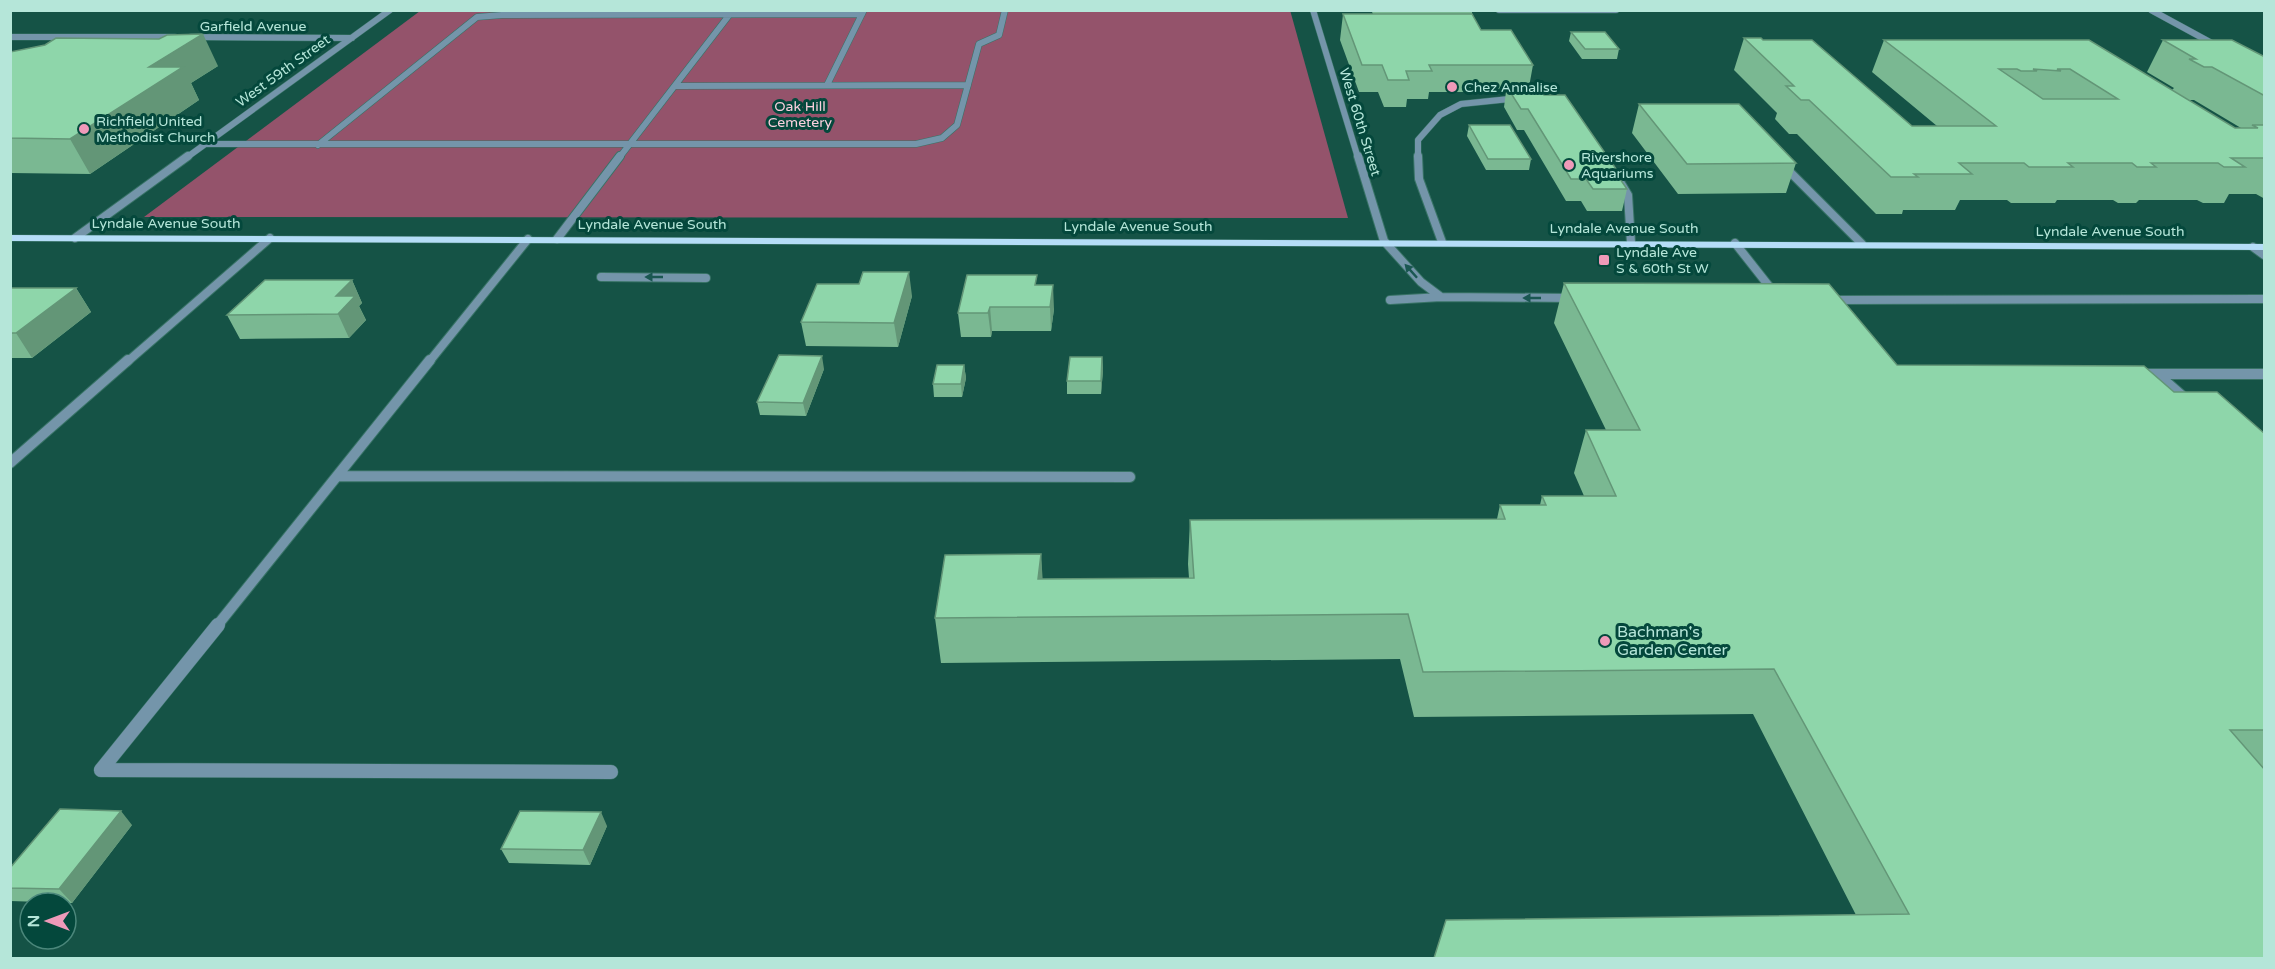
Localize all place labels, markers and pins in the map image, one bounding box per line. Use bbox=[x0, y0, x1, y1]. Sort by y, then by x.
place label: Chez Annalise bbox=[1464, 79, 1558, 96]
marker: Chez Annalise bbox=[1445, 80, 1459, 94]
place label: Richfield United Methodist Church bbox=[96, 113, 215, 146]
marker: Richfield United Methodist Church bbox=[77, 122, 91, 136]
place label: Rivershore Aquariums bbox=[1581, 149, 1654, 182]
marker: Rivershore Aquariums bbox=[1562, 158, 1576, 172]
place label: Lyndale Ave S & 60th St W bbox=[1616, 244, 1709, 277]
marker: Lyndale Ave S & 60th St W bbox=[1597, 253, 1611, 267]
place label: Bachman's Garden Center bbox=[1617, 622, 1729, 660]
marker: Bachman's Garden Center bbox=[1598, 634, 1612, 648]

